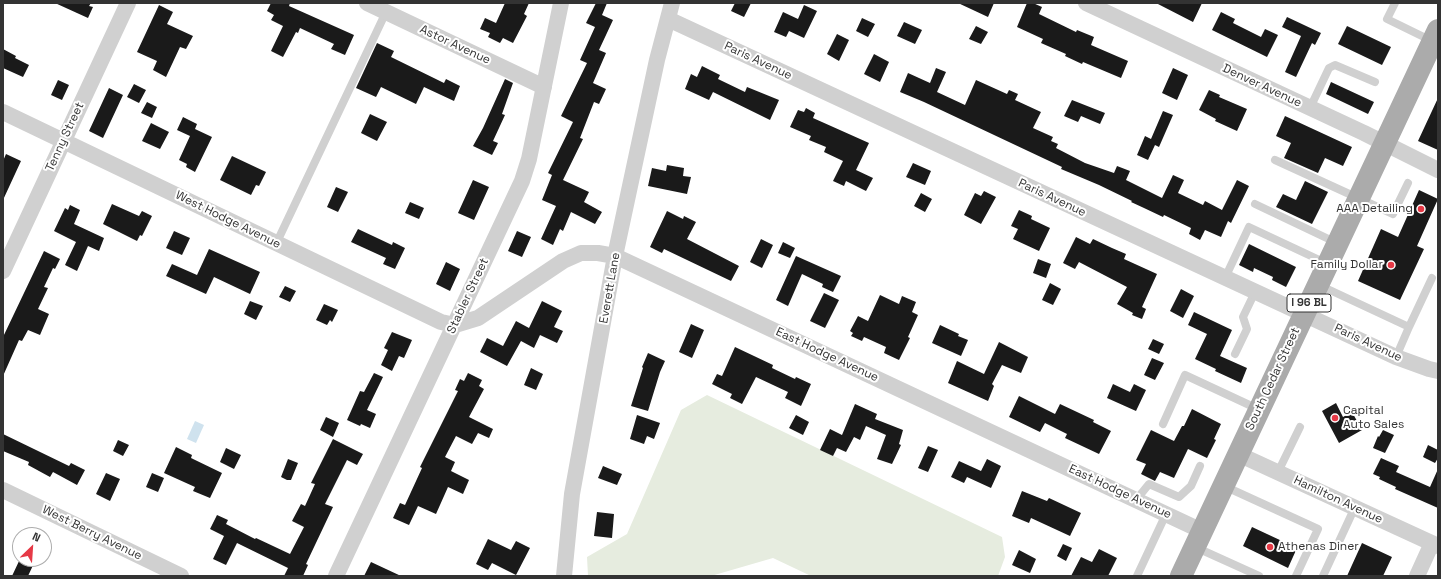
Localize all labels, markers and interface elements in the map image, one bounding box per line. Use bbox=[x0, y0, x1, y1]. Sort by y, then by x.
street label: Astor Avenue bbox=[417, 22, 493, 68]
street label: Paris Avenue bbox=[722, 39, 794, 83]
street label: Denver Avenue bbox=[1220, 61, 1304, 111]
street label: Tenny Street bbox=[43, 100, 87, 174]
street label: Paris Avenue bbox=[1016, 176, 1088, 220]
street label: West Hodge Avenue bbox=[173, 188, 283, 252]
place label: AAA Detailing bbox=[1336, 202, 1413, 216]
marker: AAA Detailing bbox=[1416, 204, 1426, 214]
street label: Everett Lane bbox=[597, 251, 623, 325]
street label: Stabler Street bbox=[444, 256, 492, 336]
place label: Family Dollar bbox=[1310, 258, 1383, 272]
marker: Family Dollar bbox=[1386, 260, 1396, 270]
road number: I 96 BL bbox=[1287, 294, 1331, 312]
street label: Paris Avenue bbox=[1332, 321, 1404, 365]
street label: East Hodge Avenue bbox=[773, 325, 881, 385]
street label: South Cedar Street bbox=[1243, 325, 1303, 433]
place label: Capital Auto Sales bbox=[1343, 404, 1404, 432]
marker: Capital Auto Sales bbox=[1330, 413, 1340, 423]
street label: East Hodge Avenue bbox=[1066, 462, 1174, 522]
street label: Hamilton Avenue bbox=[1291, 473, 1385, 527]
street label: West Berry Avenue bbox=[40, 503, 144, 563]
north arrow bbox=[12, 527, 52, 567]
text: N bbox=[30, 529, 43, 545]
place label: Athenas Diner bbox=[1278, 540, 1359, 554]
marker: Athenas Diner bbox=[1265, 542, 1275, 552]

